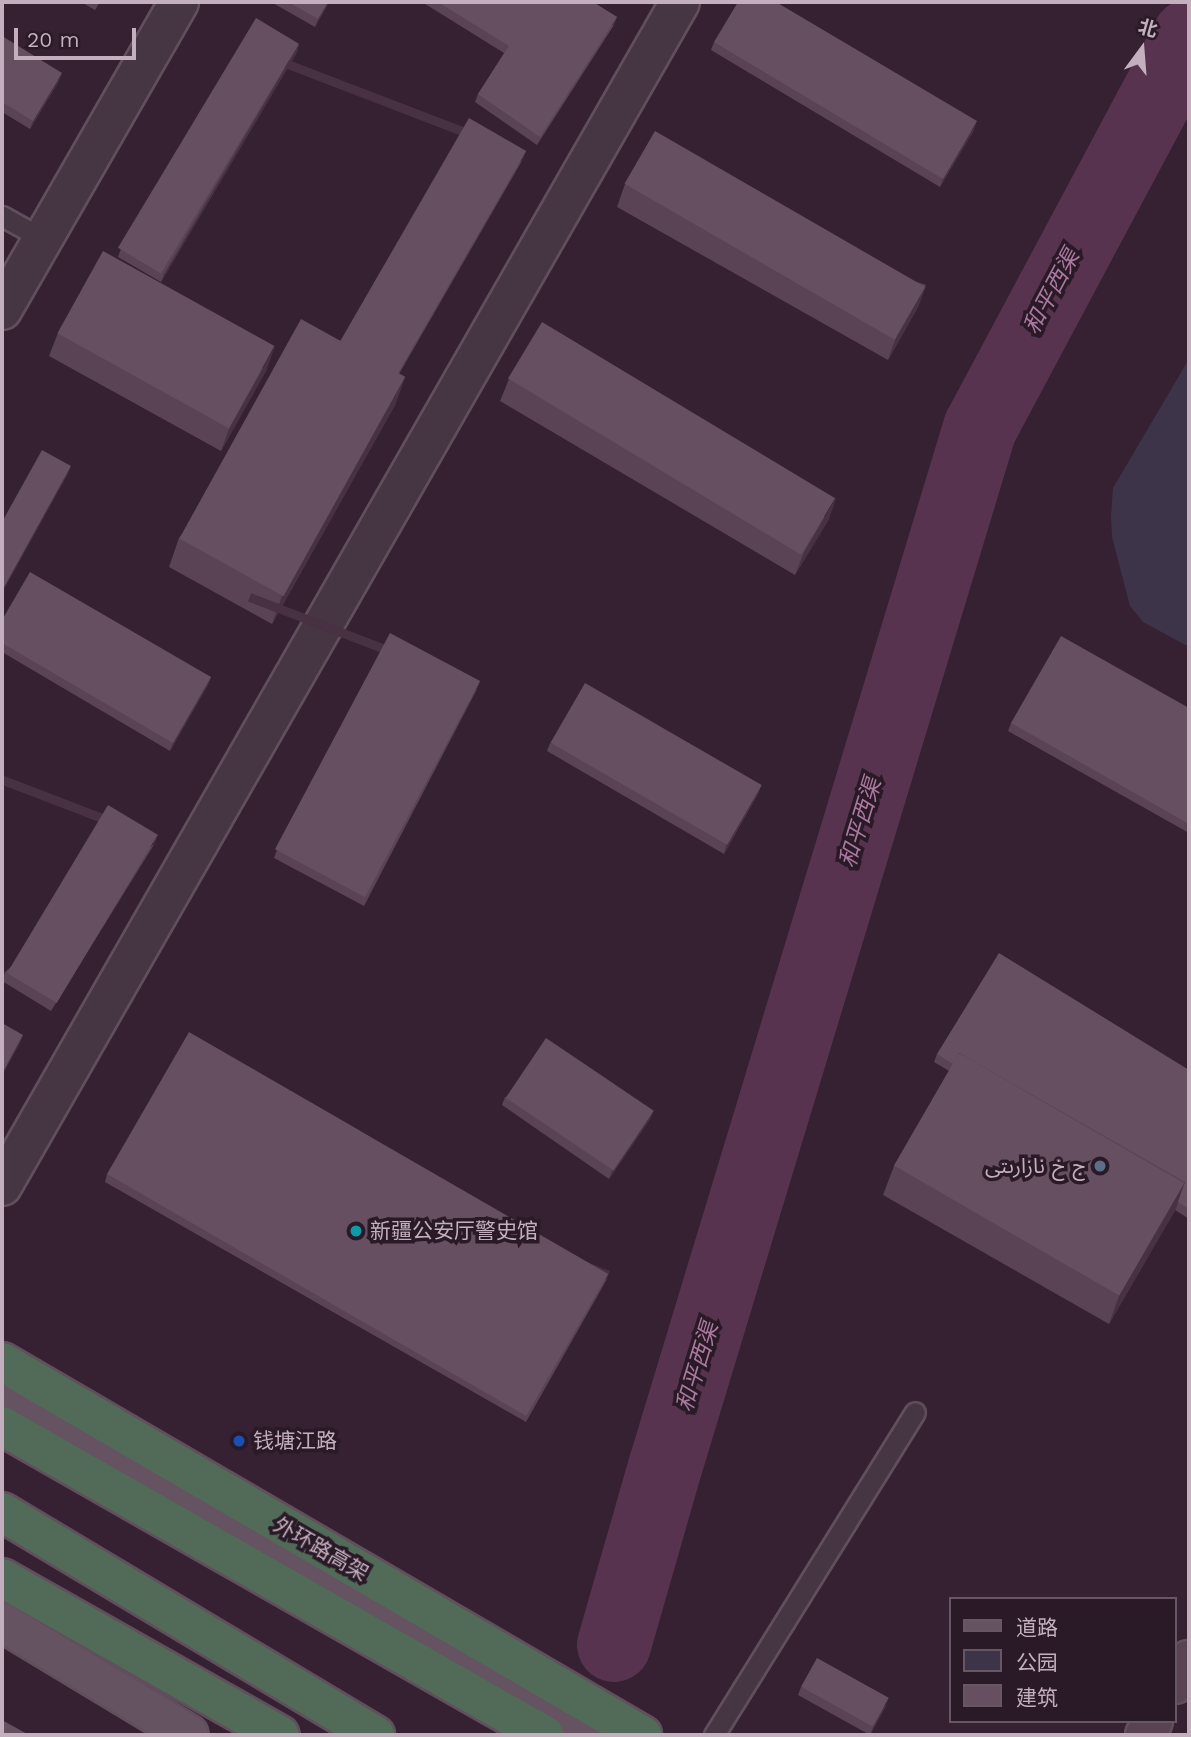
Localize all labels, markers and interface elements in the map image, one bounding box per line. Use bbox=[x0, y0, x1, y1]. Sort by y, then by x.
scale bar bbox=[18, 14, 140, 58]
north arrow bbox=[1107, 14, 1177, 84]
text: 北 bbox=[1136, 15, 1160, 42]
text: 20 m bbox=[27, 27, 79, 52]
water label: 和平西渠 bbox=[1018, 245, 1086, 339]
water label: 和平西渠 bbox=[834, 775, 888, 871]
place label: ج خ نازارىتى bbox=[985, 1153, 1086, 1179]
marker: ج خ نازارىتى bbox=[1092, 1158, 1108, 1174]
place label: 新疆公安厅警史馆 bbox=[370, 1218, 538, 1244]
marker: 新疆公安厅警史馆 bbox=[348, 1223, 364, 1239]
water label: 和平西渠 bbox=[671, 1319, 725, 1415]
place label: 钱塘江路 bbox=[253, 1428, 337, 1454]
marker: 钱塘江路 bbox=[231, 1433, 247, 1449]
street label: 外环路高架 bbox=[269, 1512, 373, 1586]
legend bbox=[950, 1597, 1177, 1723]
text: 道路 bbox=[1016, 1615, 1058, 1640]
text: 公园 bbox=[1016, 1650, 1058, 1675]
text: 建筑 bbox=[1016, 1685, 1058, 1710]

